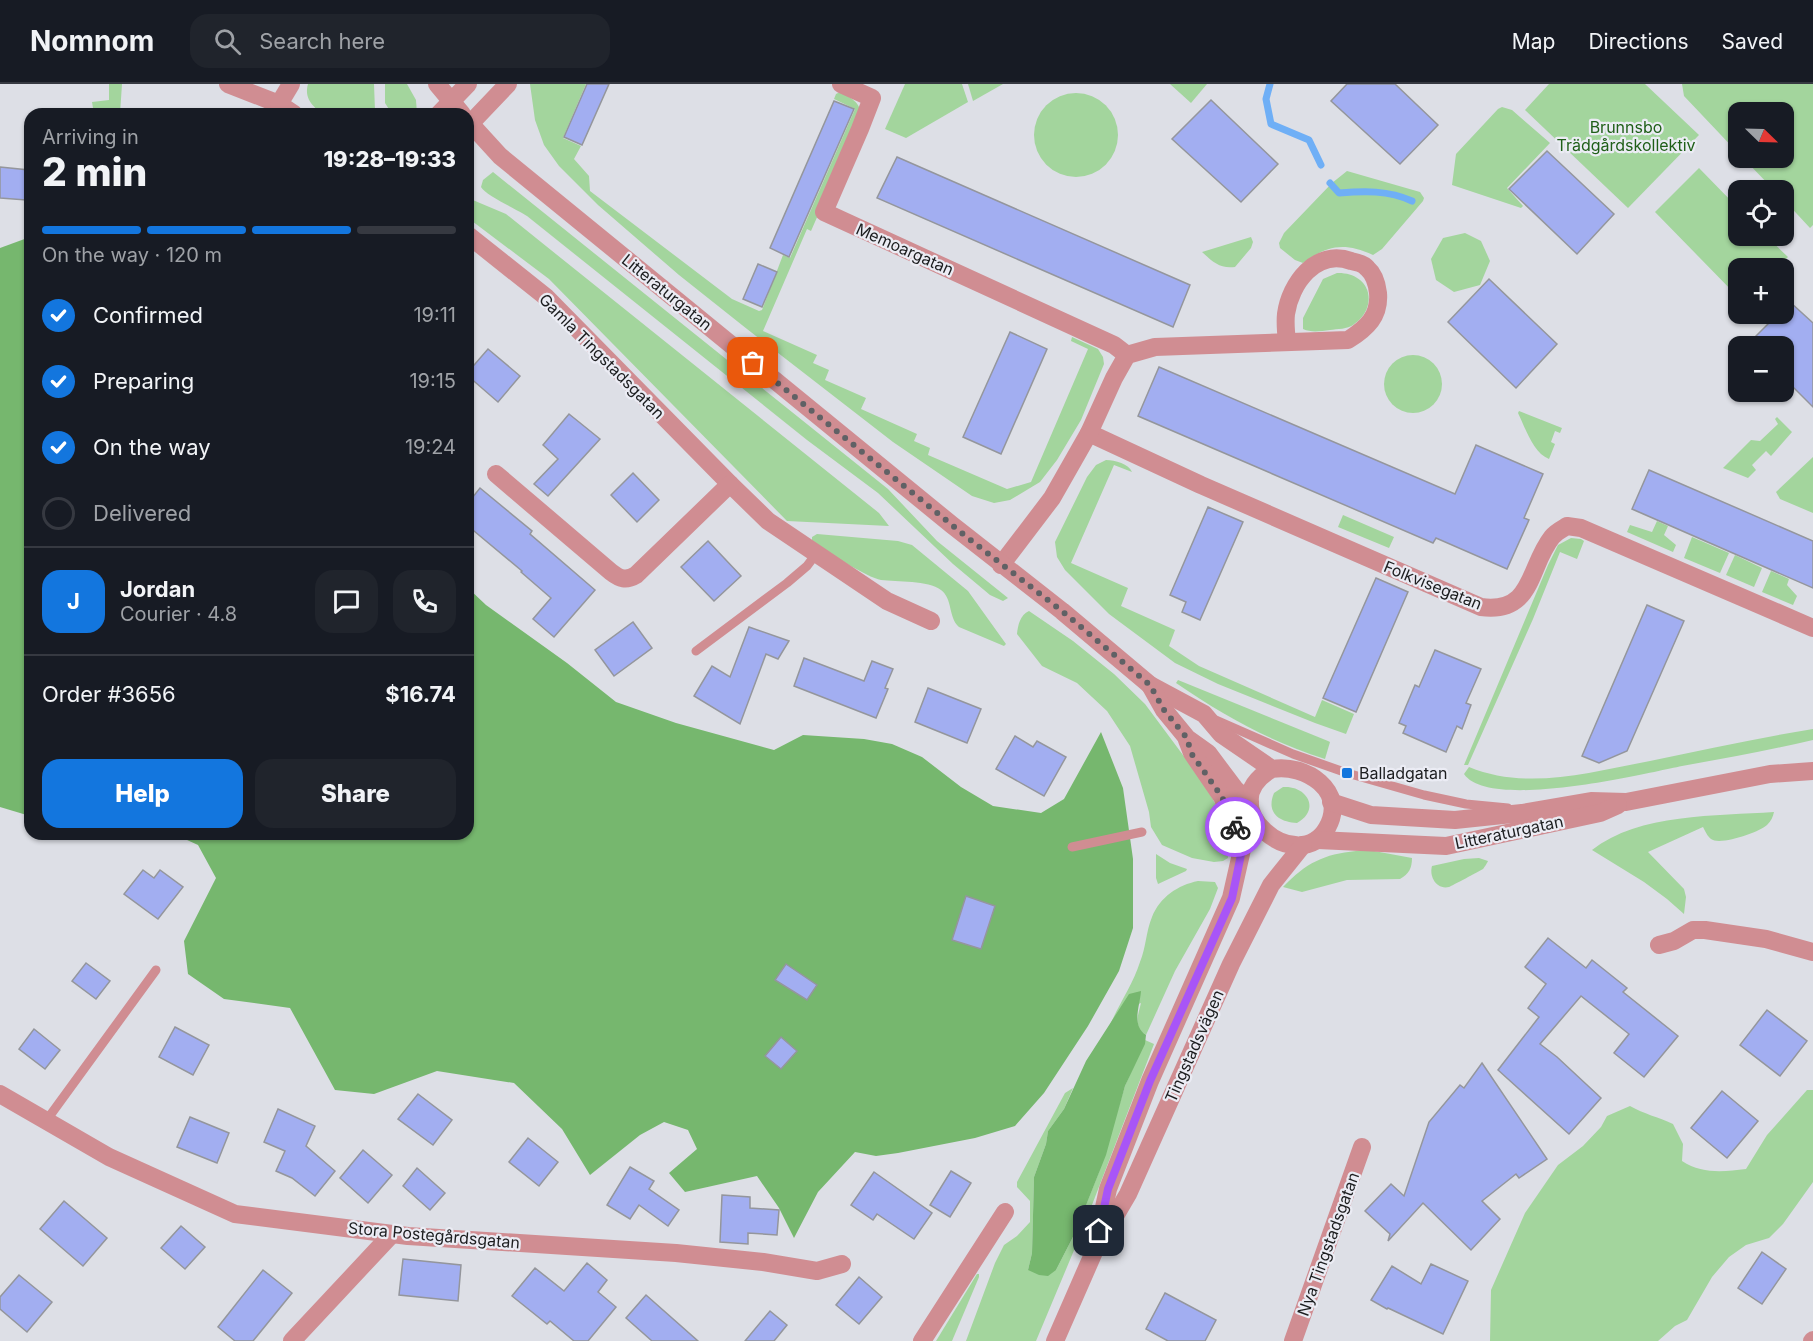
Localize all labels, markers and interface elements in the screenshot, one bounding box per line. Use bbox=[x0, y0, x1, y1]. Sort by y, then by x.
search box bbox=[190, 14, 610, 68]
text: Nomnom bbox=[30, 24, 154, 58]
icon: search bbox=[211, 25, 244, 58]
text: Search here bbox=[259, 28, 385, 54]
text: Map bbox=[1512, 29, 1555, 54]
text: Directions bbox=[1588, 29, 1689, 54]
text: Saved bbox=[1722, 29, 1783, 54]
north arrow bbox=[1728, 102, 1794, 168]
map controls bbox=[1728, 102, 1794, 402]
park label: Brunnsbo Trädgårdskollektiv bbox=[1557, 117, 1696, 155]
text: Arriving in bbox=[42, 125, 139, 149]
text: 19:28–19:33 bbox=[323, 146, 456, 172]
text: 2 min bbox=[42, 148, 147, 195]
button: locate bbox=[1728, 180, 1794, 246]
street label: Memoargatan bbox=[853, 219, 957, 279]
text: On the way · 120 m bbox=[42, 243, 222, 267]
street label: Litteraturgatan bbox=[618, 250, 716, 334]
button: + bbox=[1728, 258, 1794, 324]
street label: Gamla Tingstadsgatan bbox=[535, 289, 669, 423]
icon: check bbox=[42, 299, 75, 332]
text: Confirmed bbox=[93, 302, 203, 328]
text: 19:11 bbox=[413, 303, 456, 327]
button: − bbox=[1728, 336, 1794, 402]
pin bbox=[727, 337, 778, 388]
icon: bag bbox=[736, 346, 769, 379]
icon: check bbox=[42, 365, 75, 398]
text: Preparing bbox=[93, 368, 194, 394]
text: 19:15 bbox=[409, 369, 456, 393]
icon: check bbox=[42, 431, 75, 464]
text: On the way bbox=[93, 434, 211, 460]
text: 19:24 bbox=[405, 435, 456, 459]
text: Delivered bbox=[93, 500, 191, 526]
street label: Folkvisegatan bbox=[1381, 556, 1485, 614]
button: chat bbox=[315, 570, 378, 633]
button: phone bbox=[393, 570, 456, 633]
text: Jordan bbox=[120, 576, 195, 602]
text: J bbox=[67, 588, 80, 614]
text: Courier · 4.8 bbox=[120, 602, 237, 626]
text: Order #3656 bbox=[42, 681, 176, 707]
text: $16.74 bbox=[385, 681, 456, 707]
button: Help bbox=[42, 759, 243, 828]
button: Share bbox=[255, 759, 456, 828]
place label: Balladgatan bbox=[1359, 763, 1448, 783]
marker: Balladgatan bbox=[1340, 766, 1354, 780]
courier bbox=[1205, 797, 1265, 857]
icon: bike bbox=[1219, 811, 1252, 844]
street label: Litteraturgatan bbox=[1453, 811, 1565, 853]
street label: Tingstadsvägen bbox=[1160, 987, 1228, 1105]
street label: Nya Tingstadsgatan bbox=[1293, 1169, 1363, 1319]
pin bbox=[1073, 1205, 1124, 1256]
icon: home bbox=[1082, 1214, 1115, 1247]
street label: Stora Postegårdsgatan bbox=[347, 1218, 521, 1252]

